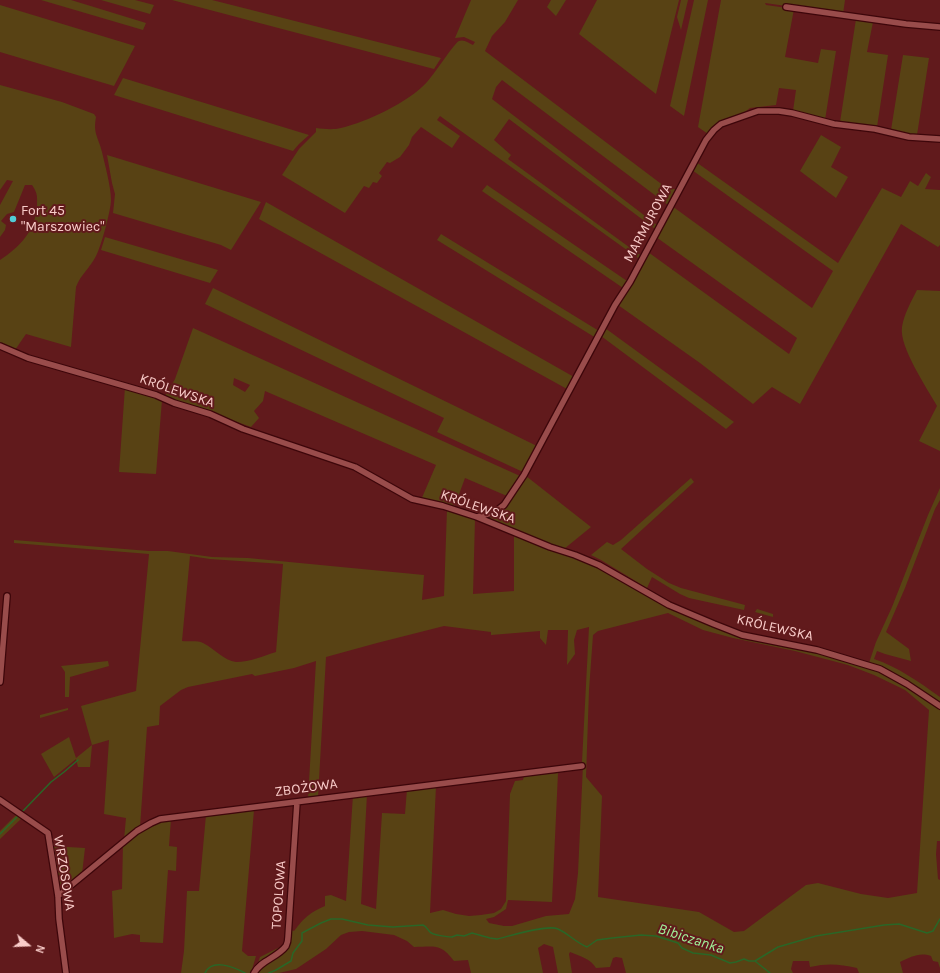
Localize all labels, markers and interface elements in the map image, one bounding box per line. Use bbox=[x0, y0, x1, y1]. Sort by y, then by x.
street label: MARMUROWA bbox=[620, 181, 676, 265]
place label: Fort 45 "Marszowiec" bbox=[21, 203, 105, 236]
marker: Fort 45 "Marszowiec" bbox=[8, 214, 18, 224]
street label: KRÓLEWSKA bbox=[137, 370, 217, 412]
street label: KRÓLEWSKA bbox=[438, 486, 518, 528]
street label: KRÓLEWSKA bbox=[735, 611, 815, 645]
street label: ZBOŻOWA bbox=[273, 775, 339, 801]
street label: WRZOSOWA bbox=[50, 834, 78, 912]
street label: TOPOLOWA bbox=[268, 860, 290, 930]
water label: Bibiczanka bbox=[656, 920, 726, 958]
north arrow bbox=[8, 925, 48, 965]
text: N bbox=[32, 943, 47, 955]

